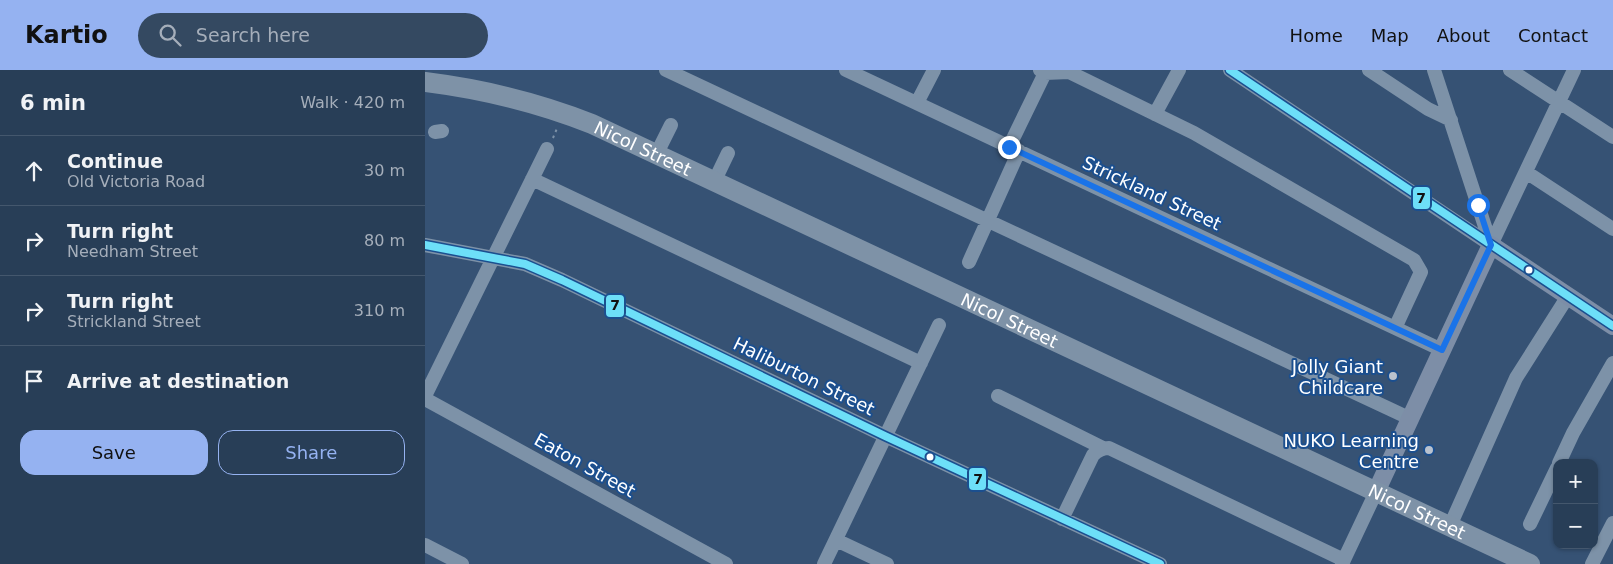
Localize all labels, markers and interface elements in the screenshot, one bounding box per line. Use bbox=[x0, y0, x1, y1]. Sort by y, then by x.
search box bbox=[138, 13, 488, 58]
text: Kartio bbox=[25, 21, 108, 49]
icon: search bbox=[156, 21, 184, 49]
text: Search here bbox=[196, 24, 310, 46]
text: Home bbox=[1290, 25, 1343, 46]
text: Map bbox=[1371, 25, 1409, 46]
text: About bbox=[1437, 25, 1490, 46]
text: Contact bbox=[1518, 25, 1588, 46]
text: 6 min bbox=[20, 91, 86, 115]
text: Walk · 420 m bbox=[300, 93, 405, 112]
street label: Nicol Street bbox=[591, 116, 695, 180]
route end bbox=[998, 136, 1021, 159]
text: Continue bbox=[67, 150, 163, 172]
street label: Strickland Street bbox=[1079, 152, 1225, 234]
icon: ahead bbox=[20, 157, 48, 185]
text: 30 m bbox=[364, 161, 405, 180]
text: Old Victoria Road bbox=[67, 172, 205, 191]
line badge: 7 bbox=[1412, 186, 1431, 210]
text: 7 bbox=[1416, 190, 1426, 206]
route start bbox=[1467, 194, 1490, 217]
text: Turn right bbox=[67, 220, 173, 242]
icon: right bbox=[20, 227, 48, 255]
text: 80 m bbox=[364, 231, 405, 250]
text: Needham Street bbox=[67, 242, 198, 261]
unlabelled marker bbox=[1524, 265, 1534, 275]
street label: Nicol Street bbox=[958, 288, 1062, 352]
text: Turn right bbox=[67, 290, 173, 312]
line badge: 7 bbox=[605, 294, 625, 318]
icon: right bbox=[20, 297, 48, 325]
text: 7 bbox=[610, 297, 620, 313]
text: 310 m bbox=[354, 301, 405, 320]
text: Strickland Street bbox=[67, 312, 201, 331]
street label: Haliburton Street bbox=[730, 333, 878, 419]
place label: Jolly Giant Childcare bbox=[1291, 356, 1383, 398]
icon: arrive bbox=[20, 367, 48, 395]
text: Arrive at destination bbox=[67, 370, 289, 392]
marker: Jolly Giant Childcare bbox=[1387, 370, 1399, 382]
street label: Eaton Street bbox=[531, 429, 639, 501]
button: Save bbox=[20, 430, 208, 475]
button: Share bbox=[218, 430, 405, 475]
place label: NUKO Learning Centre bbox=[1284, 430, 1419, 472]
marker: NUKO Learning Centre bbox=[1423, 444, 1435, 456]
unlabelled marker bbox=[925, 452, 935, 462]
map controls bbox=[1553, 459, 1598, 549]
button: + bbox=[1553, 459, 1598, 504]
line badge: 7 bbox=[968, 467, 987, 491]
text: 7 bbox=[973, 471, 983, 487]
street label: Nicol Street bbox=[1365, 479, 1469, 543]
button: − bbox=[1553, 504, 1598, 549]

